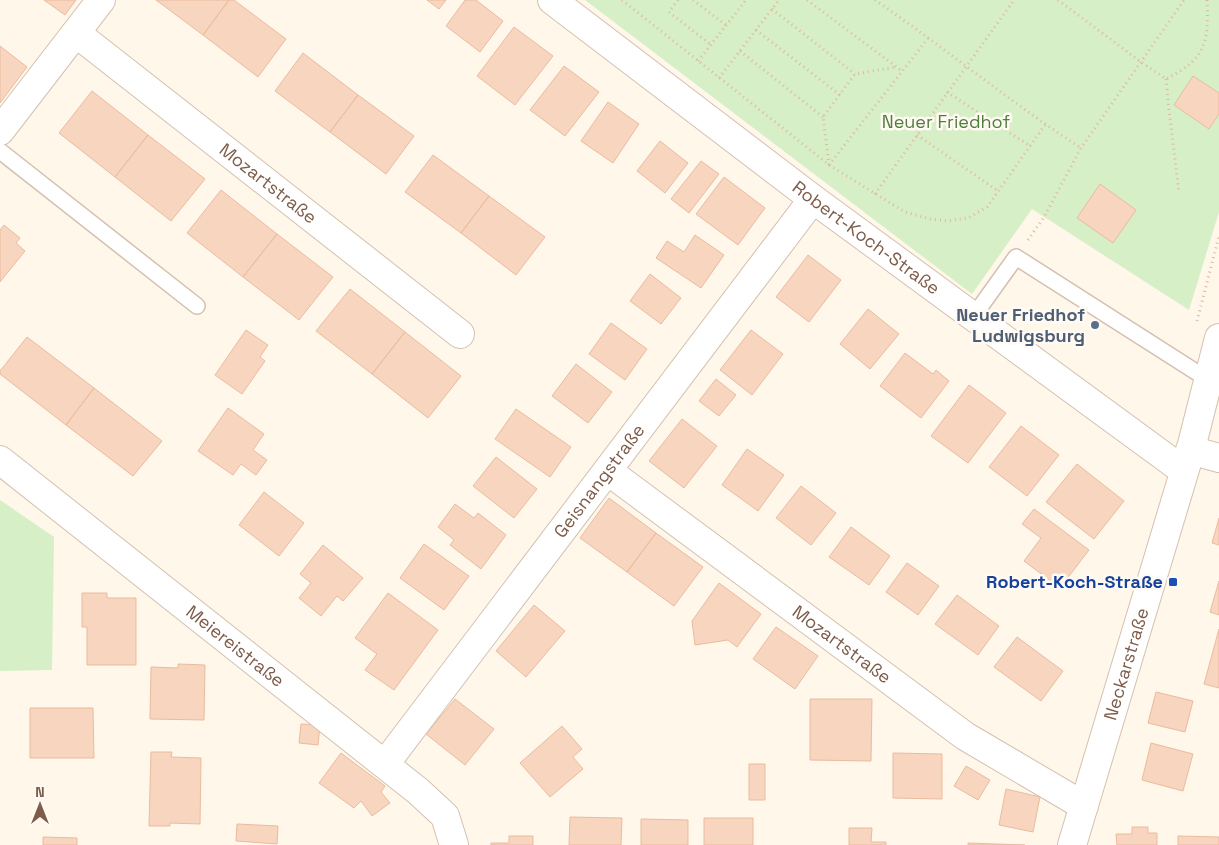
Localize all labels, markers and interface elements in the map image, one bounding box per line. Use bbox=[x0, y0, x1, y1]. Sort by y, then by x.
park label: Neuer Friedhof bbox=[882, 110, 1010, 133]
street label: Mozartstraße bbox=[215, 138, 322, 228]
street label: Robert-Koch-Straße bbox=[788, 175, 945, 299]
place label: Neuer Friedhof Ludwigsburg bbox=[956, 303, 1085, 347]
marker: Neuer Friedhof Ludwigsburg bbox=[1089, 319, 1101, 331]
street label: Geisnangstraße bbox=[548, 419, 649, 542]
place label: Robert-Koch-Straße bbox=[986, 570, 1163, 593]
marker: Robert-Koch-Straße bbox=[1167, 576, 1179, 588]
street label: Meiereistraße bbox=[182, 600, 289, 692]
street label: Mozartstraße bbox=[788, 600, 896, 688]
street label: Neckarstraße bbox=[1098, 605, 1154, 723]
north arrow bbox=[15, 780, 65, 830]
text: N bbox=[35, 783, 45, 801]

